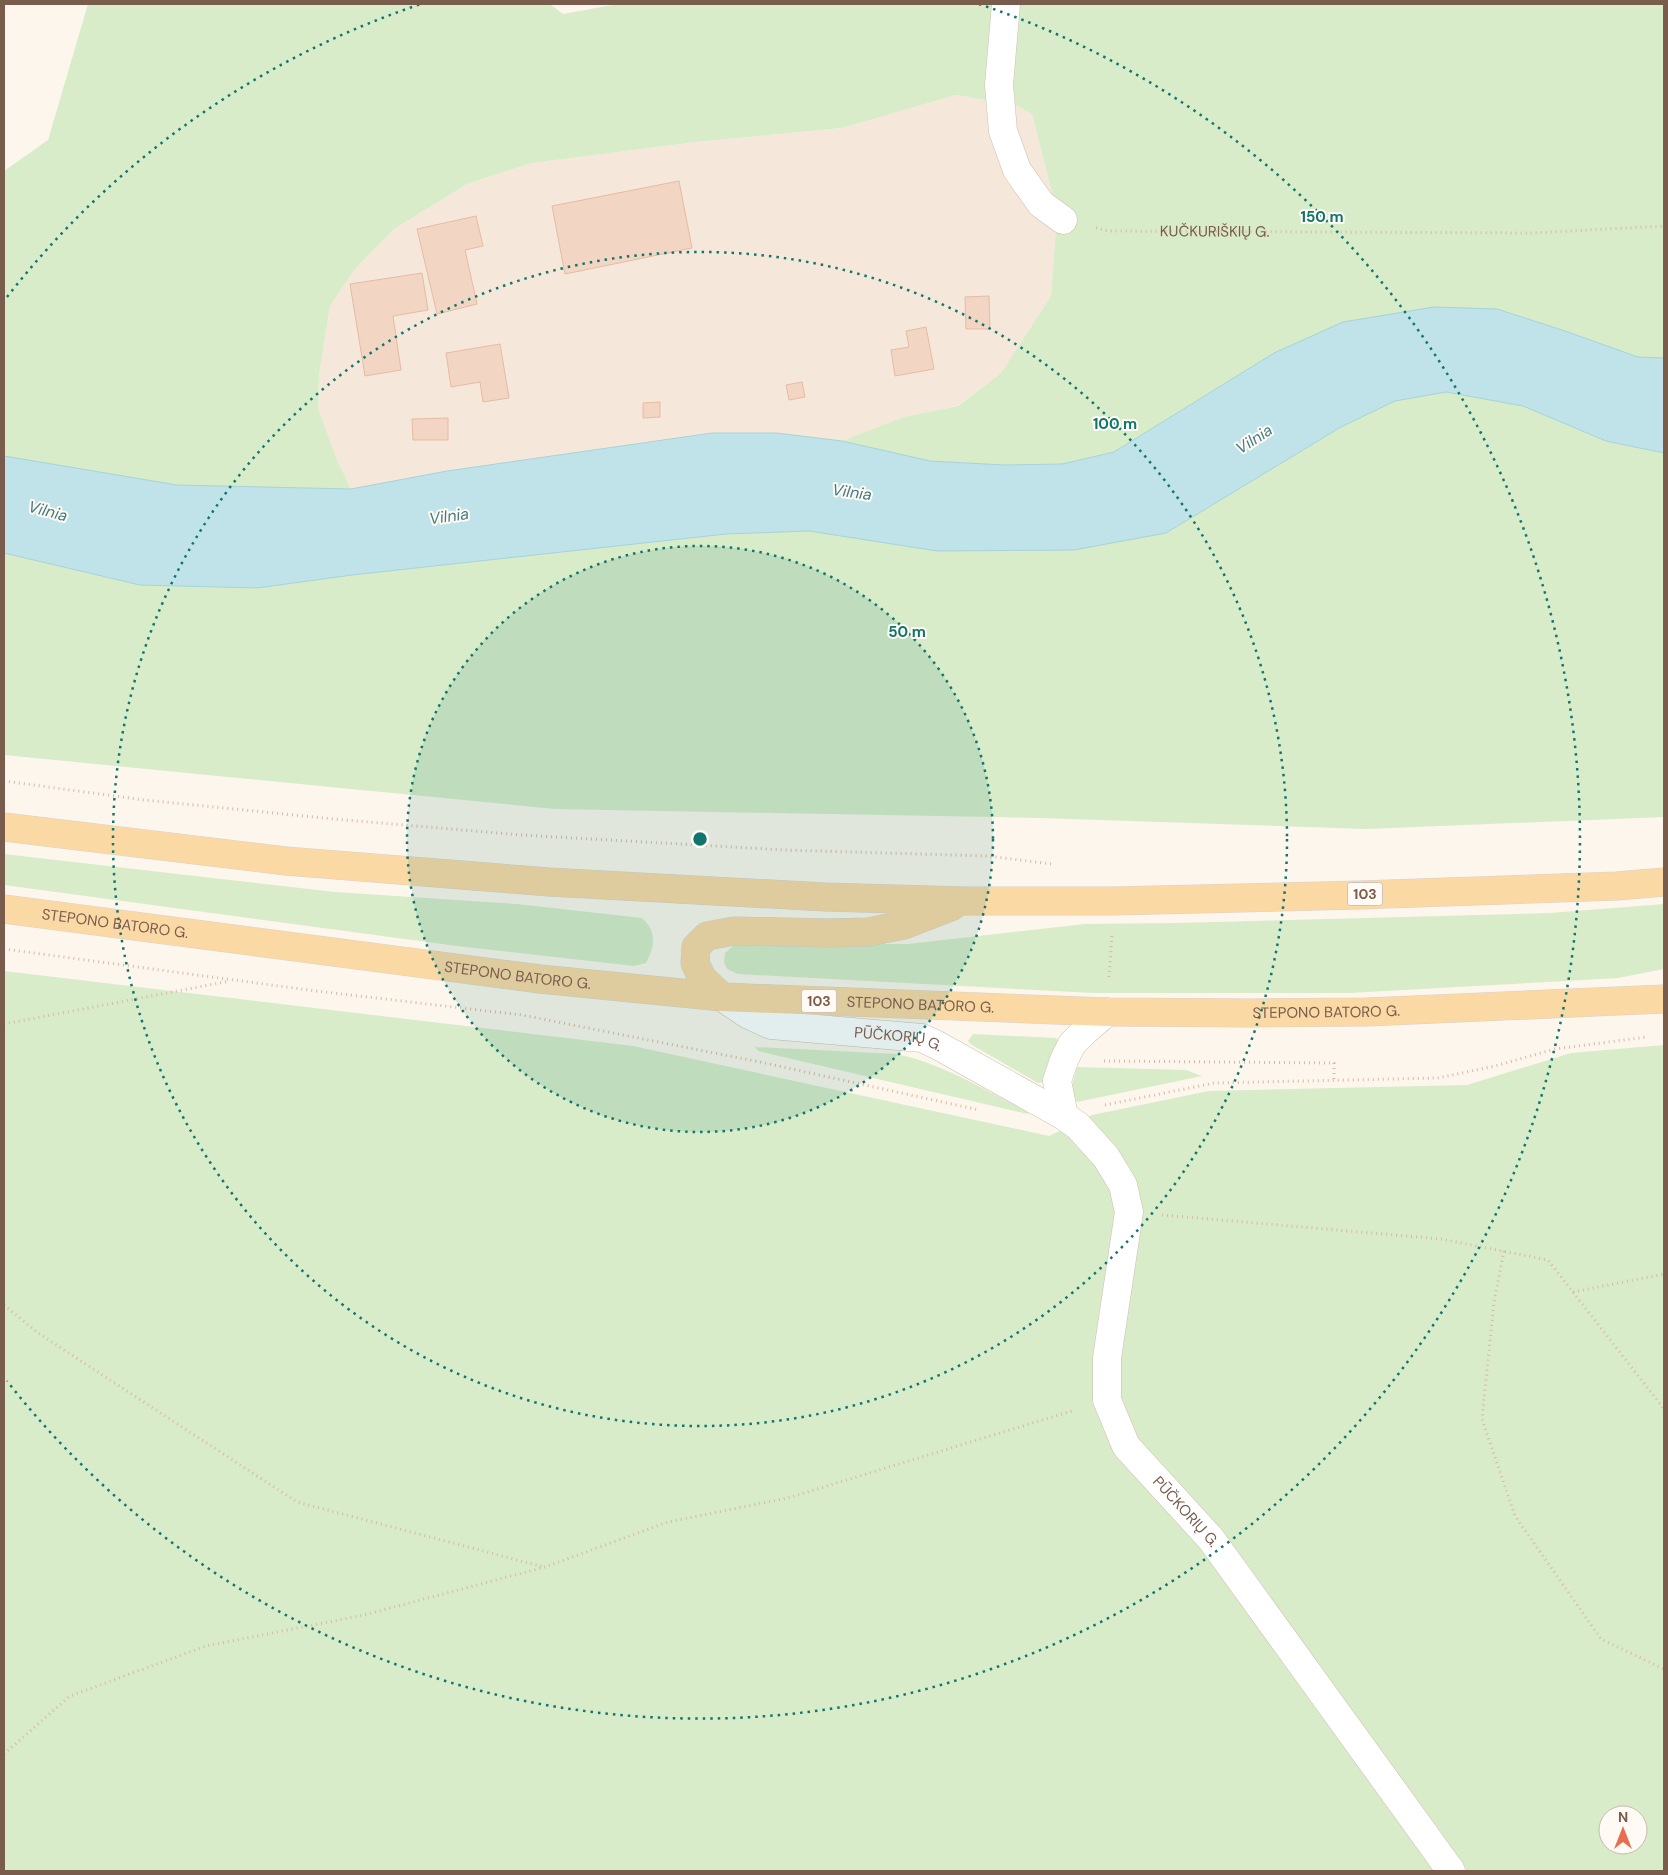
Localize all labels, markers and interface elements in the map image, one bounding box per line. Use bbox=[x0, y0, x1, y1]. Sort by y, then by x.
text: 150 m bbox=[1301, 207, 1344, 227]
street label: KUČKURIŠKIŲ G. bbox=[1160, 221, 1270, 242]
text: 100 m bbox=[1093, 414, 1137, 434]
water label: Vilnia bbox=[1231, 419, 1277, 459]
water label: Vilnia bbox=[831, 479, 873, 505]
water label: Vilnia bbox=[26, 496, 70, 526]
water label: Vilnia bbox=[428, 503, 470, 529]
text: 50 m bbox=[888, 622, 926, 642]
centre of rings bbox=[691, 830, 709, 848]
road number: 103 bbox=[1348, 882, 1382, 906]
street label: STEPONO BATORO G. bbox=[41, 904, 190, 943]
street label: STEPONO BATORO G. bbox=[443, 957, 592, 994]
road number: 103 bbox=[802, 989, 836, 1012]
street label: STEPONO BATORO G. bbox=[846, 992, 995, 1018]
street label: STEPONO BATORO G. bbox=[1252, 1001, 1401, 1023]
street label: PŪČKORIŲ G. bbox=[853, 1022, 946, 1056]
street label: PŪČKORIŲ G. bbox=[1148, 1472, 1224, 1551]
north arrow bbox=[1598, 1805, 1648, 1855]
text: N bbox=[1618, 1808, 1628, 1826]

